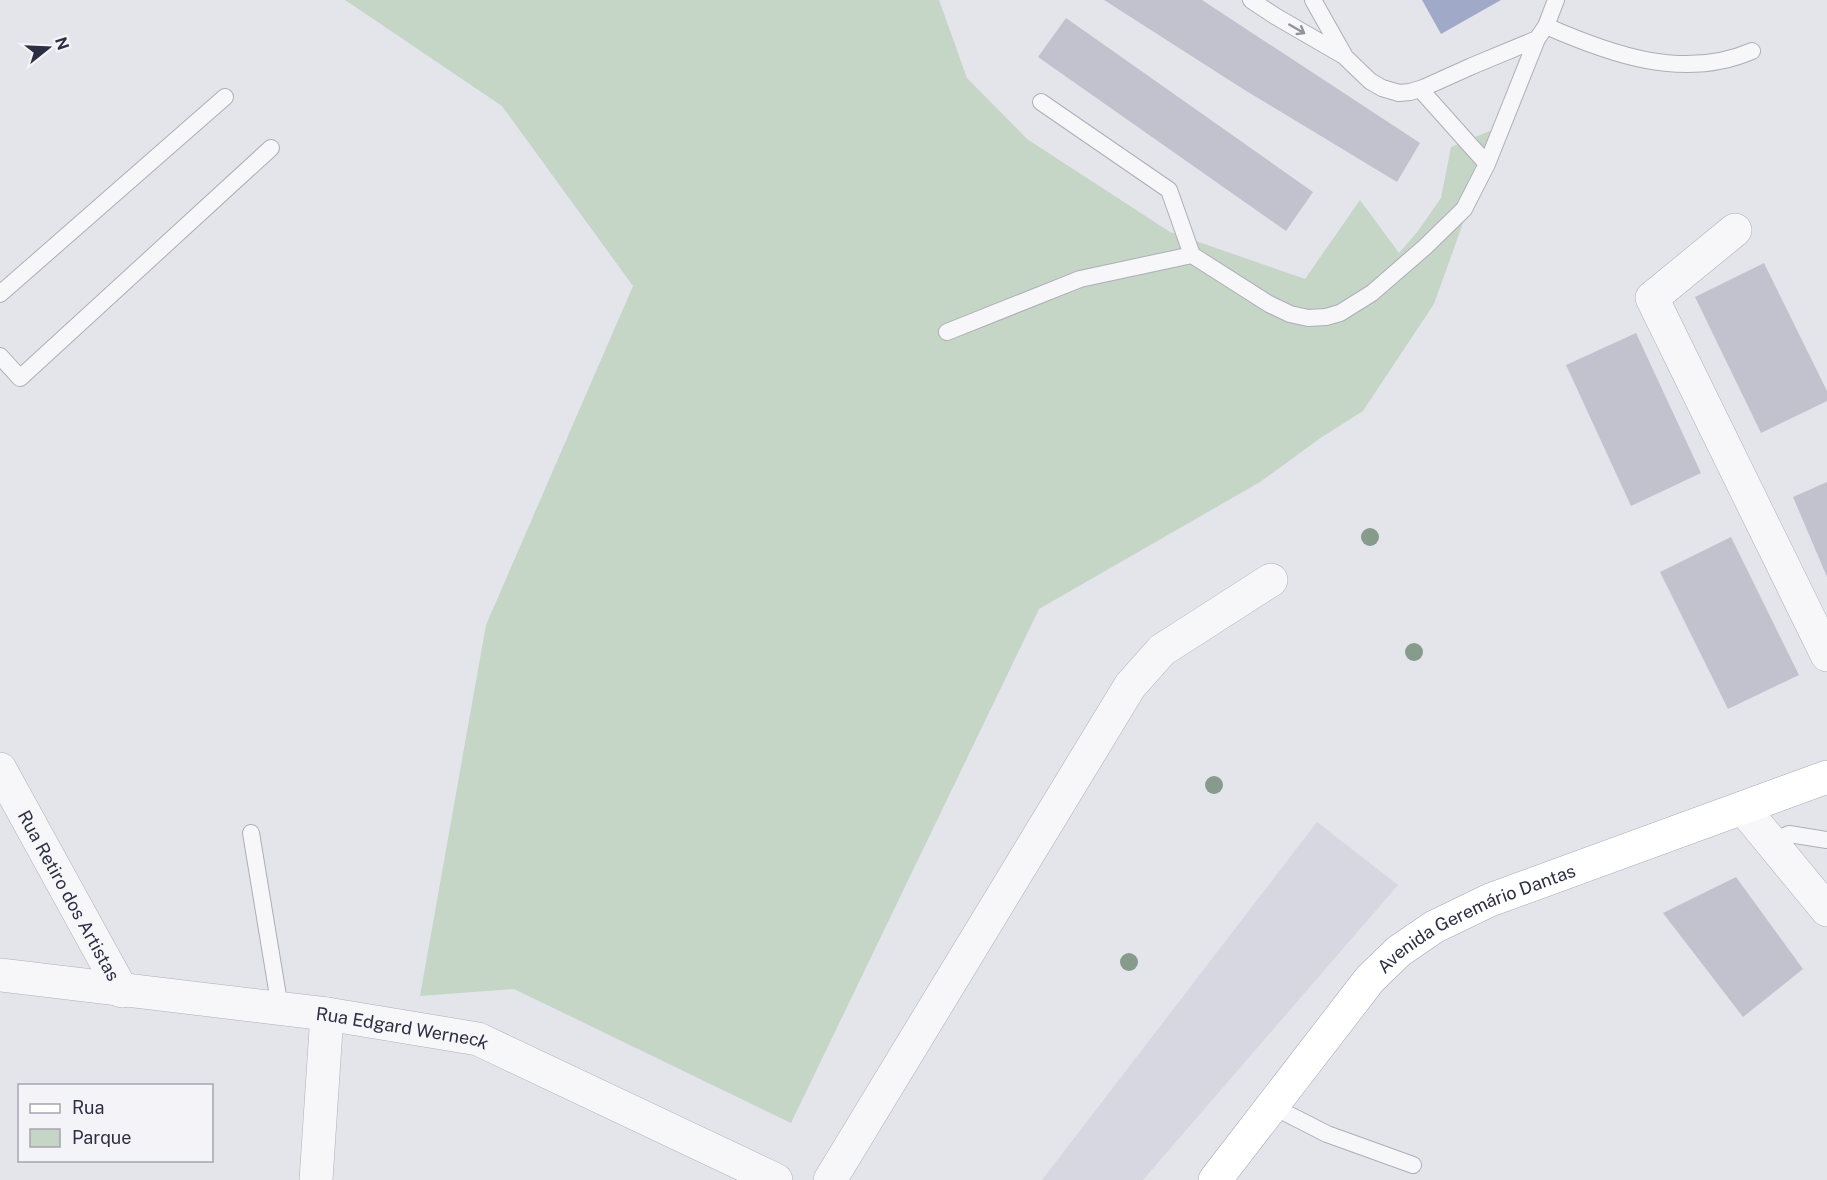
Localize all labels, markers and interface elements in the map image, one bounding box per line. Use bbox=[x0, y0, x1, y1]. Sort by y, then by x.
north arrow bbox=[18, 18, 78, 78]
one-way arrow bbox=[1288, 23, 1305, 35]
text: N bbox=[51, 35, 73, 52]
street label: Rua Retiro dos Artistas bbox=[14, 806, 125, 984]
street label: Avenida Geremário Dantas bbox=[1372, 859, 1578, 977]
street label: Rua Edgard Werneck bbox=[315, 1002, 493, 1053]
legend bbox=[18, 1084, 213, 1162]
text: Rua bbox=[72, 1097, 104, 1118]
text: Parque bbox=[72, 1127, 132, 1148]

